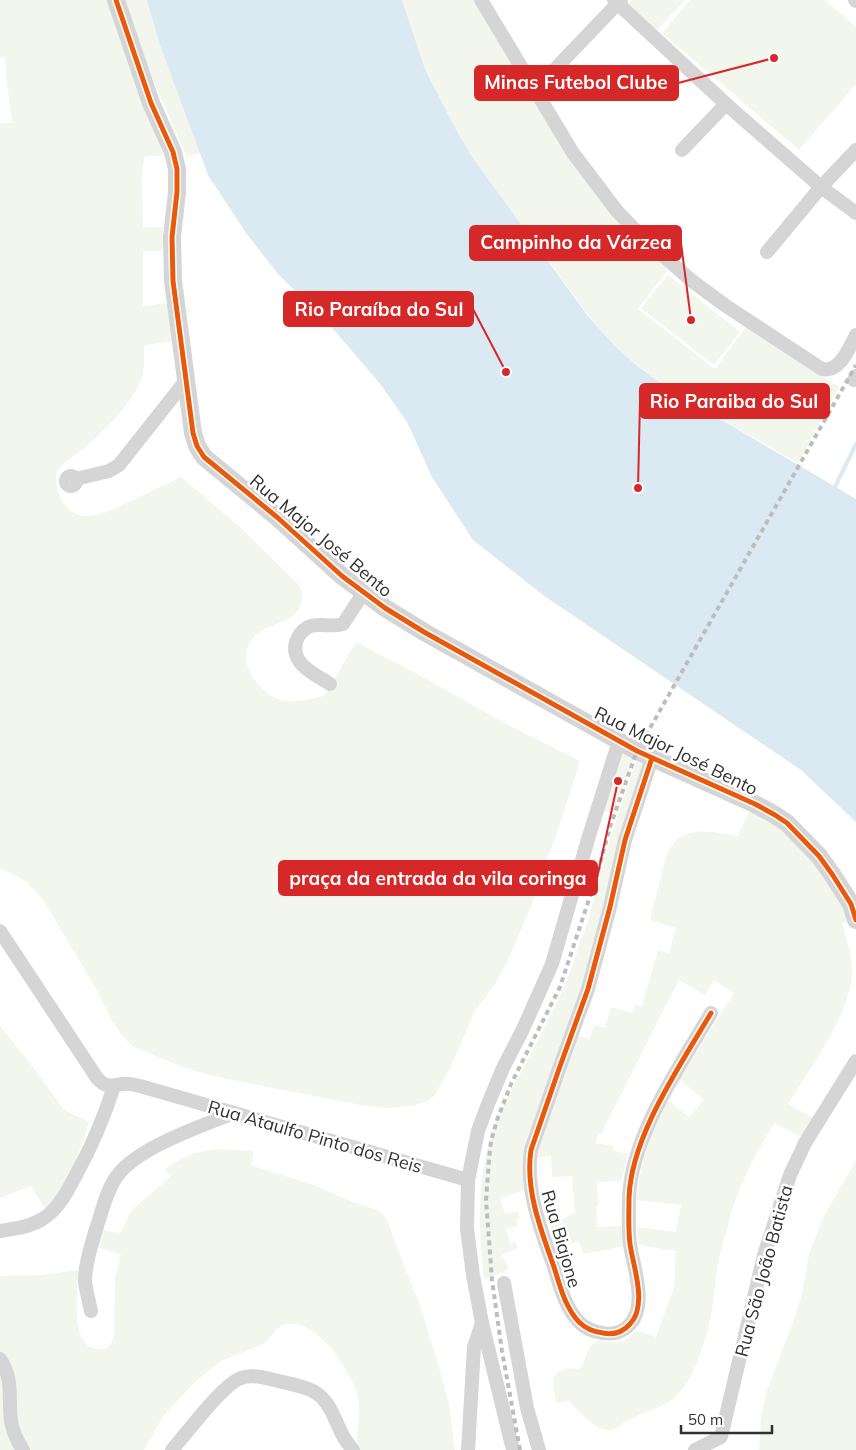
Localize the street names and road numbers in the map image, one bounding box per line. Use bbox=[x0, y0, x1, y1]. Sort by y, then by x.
street label: Rua Major José Bento bbox=[245, 469, 397, 602]
street label: Rua Major José Bento bbox=[591, 701, 762, 800]
street label: Rua Ataulfo Pinto dos Reis bbox=[205, 1095, 425, 1178]
street label: Rua São João Batista bbox=[730, 1182, 798, 1359]
street label: Rua Biajone bbox=[537, 1187, 586, 1290]

